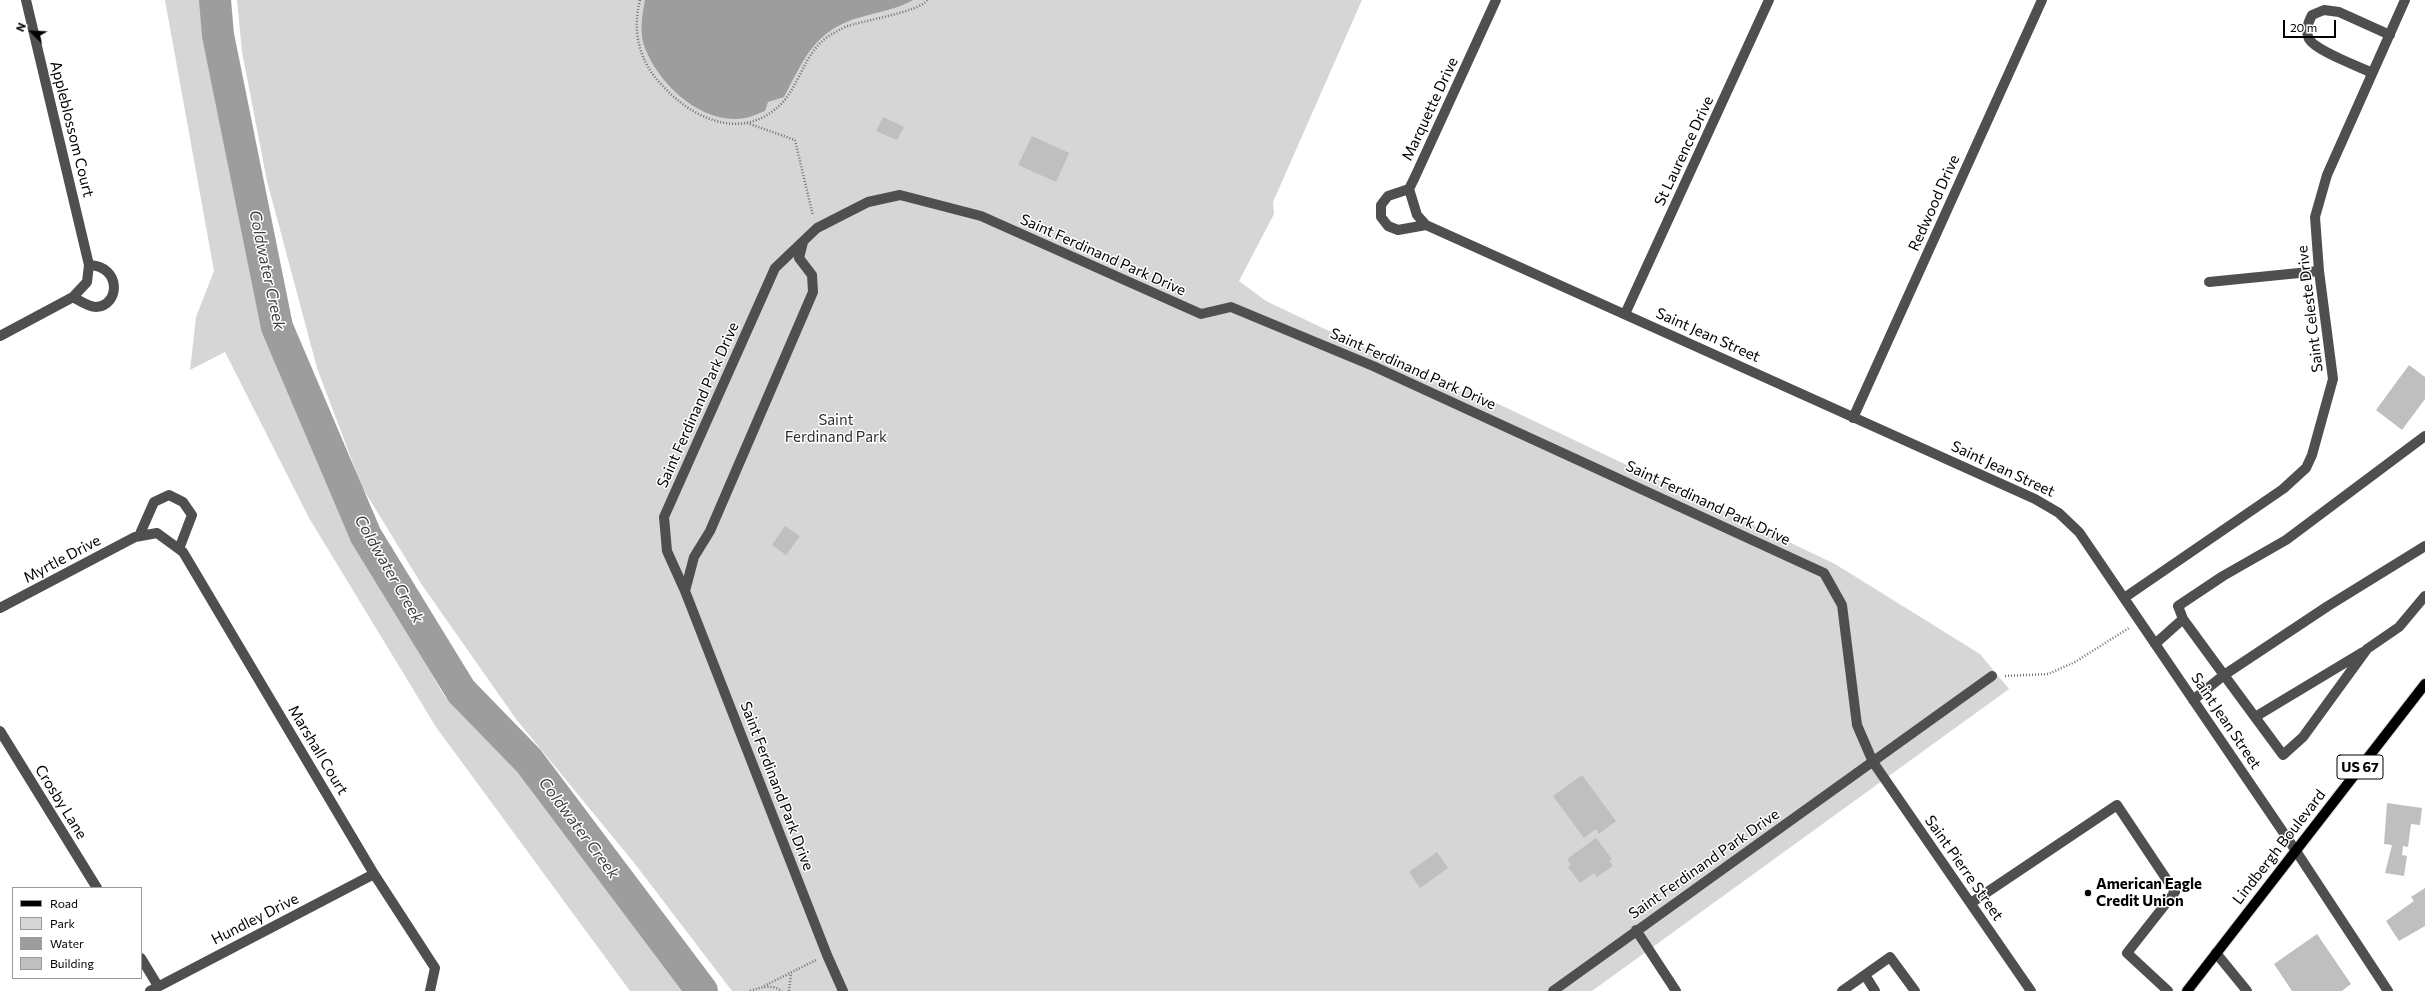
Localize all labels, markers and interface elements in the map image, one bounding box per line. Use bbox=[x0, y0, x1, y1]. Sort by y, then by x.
north arrow bbox=[12, 12, 52, 52]
scale bar bbox=[2285, 12, 2338, 38]
text: 20 m bbox=[2290, 20, 2317, 34]
text: N bbox=[13, 21, 28, 33]
street label: Marquette Drive bbox=[1398, 54, 1462, 164]
street label: Appleblossom Court bbox=[46, 59, 98, 199]
street label: St Laurence Drive bbox=[1651, 93, 1717, 209]
street label: Redwood Drive bbox=[1905, 152, 1963, 254]
water label: Coldwater Creek bbox=[245, 208, 289, 332]
street label: Saint Ferdinand Park Drive bbox=[1017, 210, 1189, 300]
street label: Saint Celeste Drive bbox=[2293, 244, 2327, 374]
street label: Saint Jean Street bbox=[1653, 304, 1763, 366]
street label: Saint Ferdinand Park Drive bbox=[653, 319, 743, 491]
street label: Saint Ferdinand Park Drive bbox=[1327, 324, 1499, 414]
park label: Saint Ferdinand Park bbox=[785, 411, 887, 446]
street label: Saint Jean Street bbox=[1948, 437, 2058, 501]
street label: Saint Ferdinand Park Drive bbox=[1623, 457, 1793, 549]
water label: Coldwater Creek bbox=[350, 511, 428, 627]
street label: Myrtle Drive bbox=[20, 531, 104, 587]
street label: Saint Jean Street bbox=[2187, 669, 2265, 773]
street label: Saint Ferdinand Park Drive bbox=[736, 699, 818, 873]
street label: Marshall Court bbox=[284, 702, 352, 798]
road number: US 67 bbox=[2337, 755, 2383, 779]
street label: Crosby Lane bbox=[31, 762, 91, 842]
water label: Coldwater Creek bbox=[535, 774, 623, 882]
street label: Lindbergh Boulevard bbox=[2229, 786, 2329, 908]
street label: Saint Ferdinand Park Drive bbox=[1625, 805, 1783, 923]
street label: Saint Pierre Street bbox=[1921, 812, 2007, 924]
place label: American Eagle Credit Union bbox=[2096, 875, 2202, 910]
legend bbox=[12, 887, 142, 979]
marker: American Eagle Credit Union bbox=[2083, 888, 2093, 898]
street label: Hundley Drive bbox=[208, 889, 302, 949]
text: Road bbox=[50, 896, 78, 910]
text: Park bbox=[50, 916, 75, 930]
text: Water bbox=[50, 936, 84, 950]
text: Building bbox=[50, 956, 94, 970]

